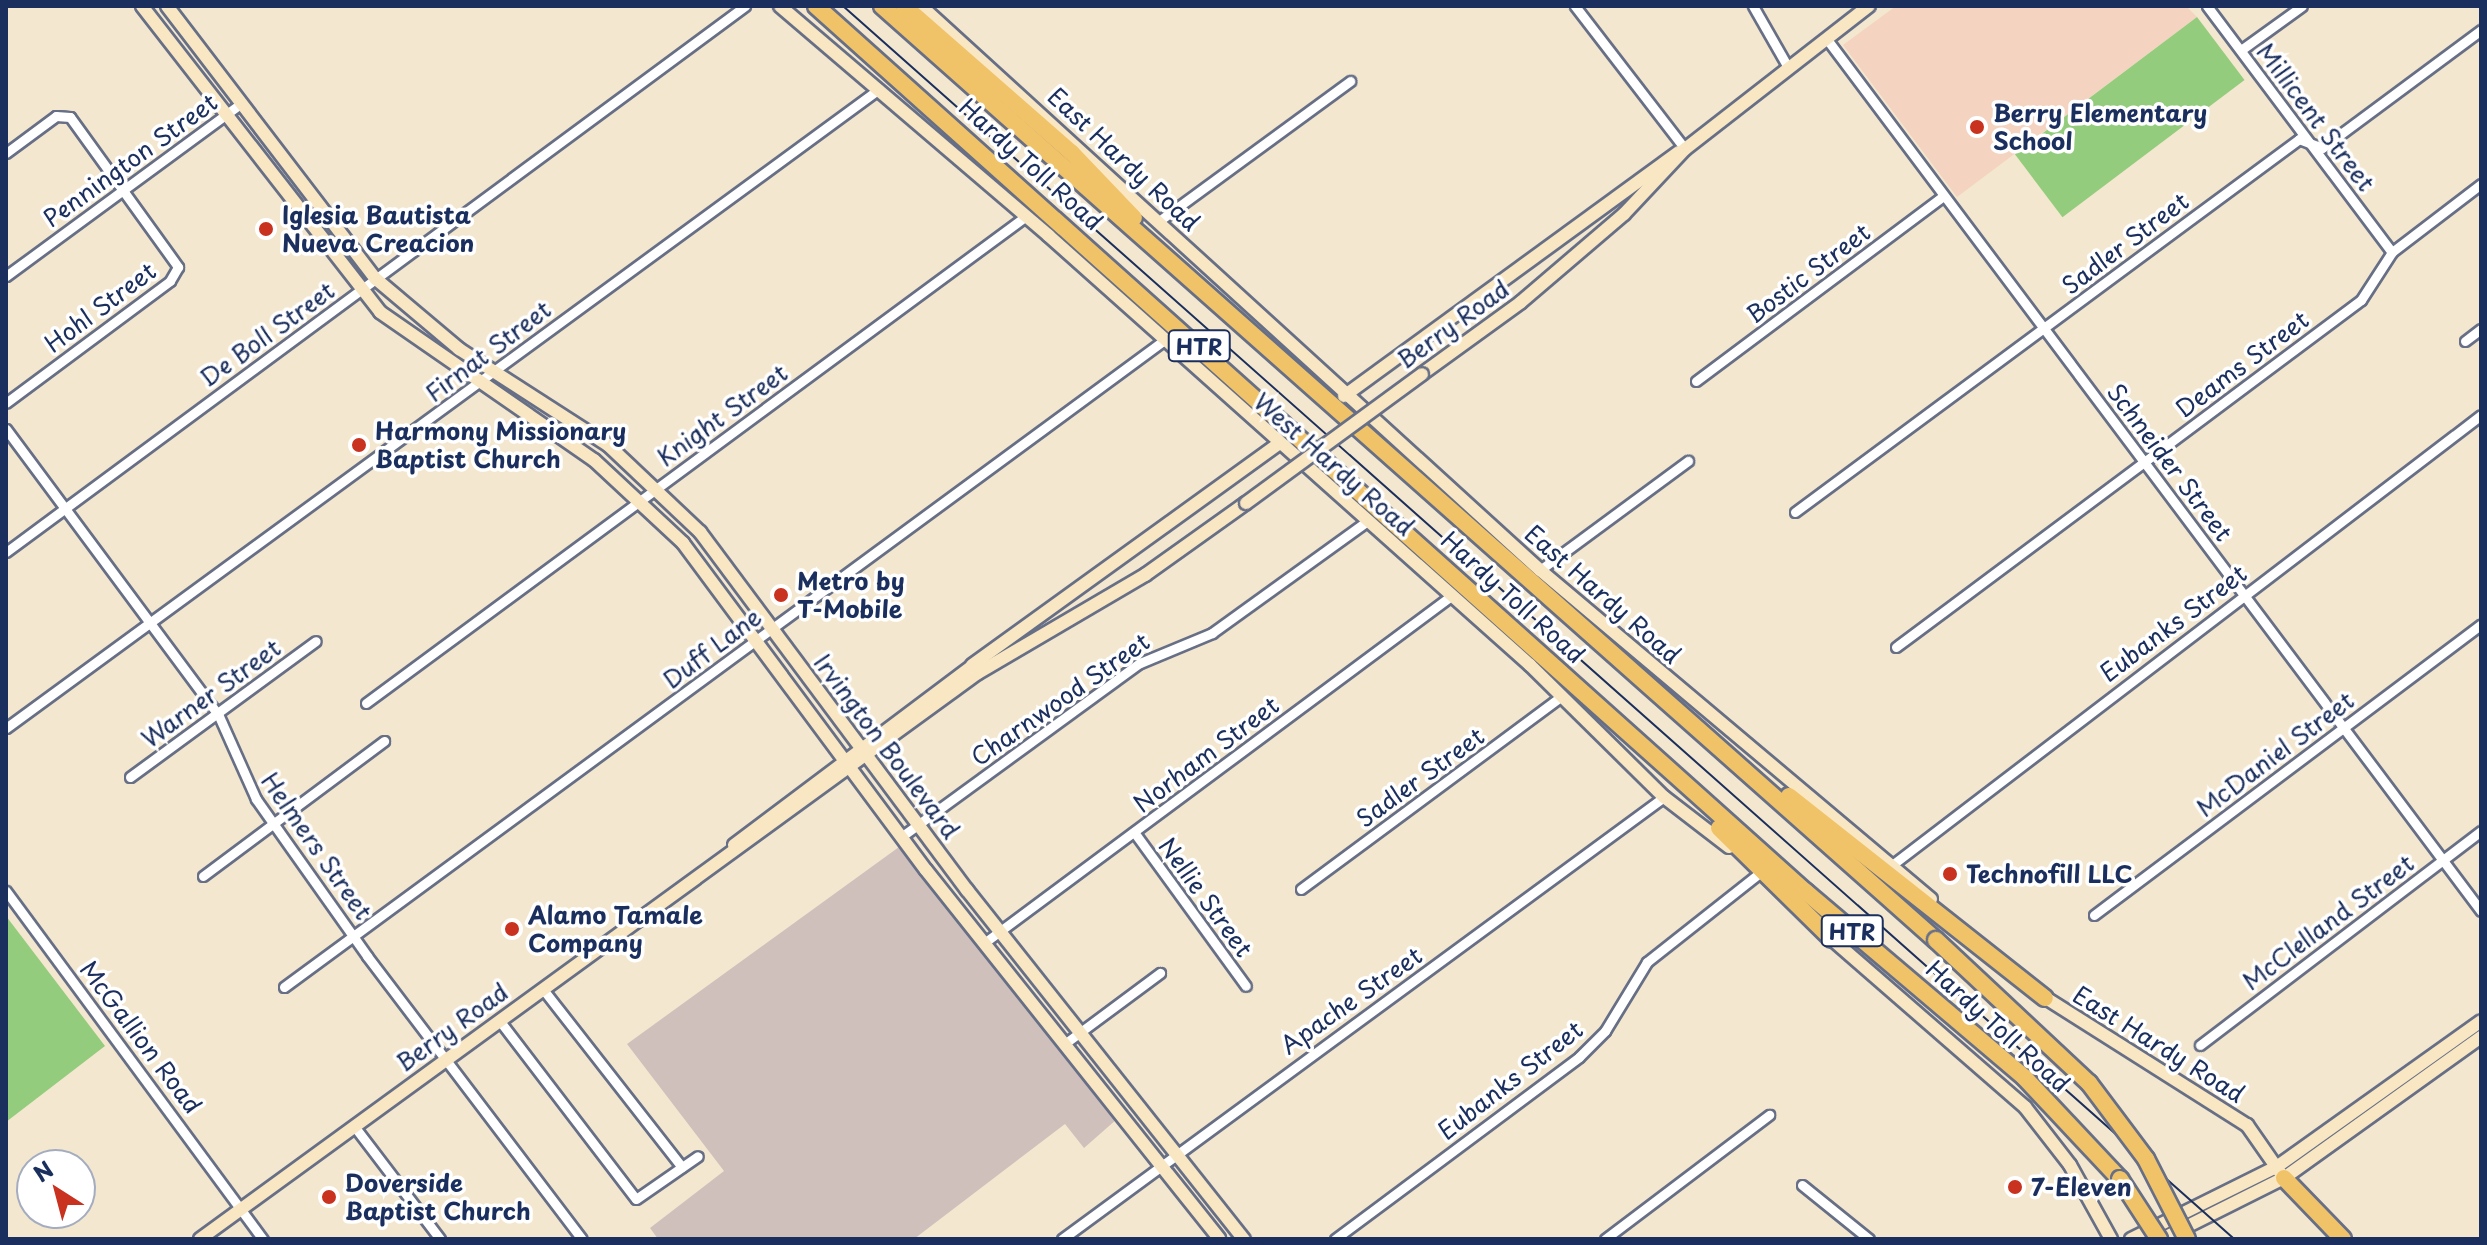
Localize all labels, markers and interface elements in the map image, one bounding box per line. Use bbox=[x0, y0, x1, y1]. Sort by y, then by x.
street label: Millicent Street bbox=[2251, 37, 2381, 197]
street label: East Hardy Road bbox=[1043, 82, 1205, 236]
street label: Pennington Street bbox=[37, 87, 223, 233]
street label: Hardy Toll Road bbox=[953, 92, 1109, 236]
place label: Berry Elementary School bbox=[1993, 99, 2209, 155]
marker: Berry Elementary School bbox=[1968, 118, 1986, 136]
street label: Sadler Street bbox=[2055, 185, 2195, 301]
place label: Iglesia Bautista Nueva Creacion bbox=[282, 201, 474, 257]
street label: Bostic Street bbox=[1740, 217, 1876, 329]
marker: Iglesia Bautista Nueva Creacion bbox=[257, 220, 275, 238]
street label: Hohl Street bbox=[38, 256, 162, 358]
street label: Berry Road bbox=[1391, 274, 1515, 374]
street label: De Boll Street bbox=[193, 275, 341, 393]
street label: Firnat Street bbox=[420, 294, 556, 408]
street label: Deams Street bbox=[2170, 305, 2314, 423]
road number: HTR bbox=[1167, 328, 1231, 364]
street label: Knight Street bbox=[651, 358, 793, 472]
street label: Schneider Street bbox=[2101, 377, 2239, 547]
street label: West Hardy Road bbox=[1248, 387, 1420, 541]
place label: Harmony Missionary Baptist Church bbox=[375, 417, 627, 473]
marker: Harmony Missionary Baptist Church bbox=[350, 436, 368, 454]
street label: East Hardy Road bbox=[1520, 519, 1686, 669]
street label: Hardy Toll Road bbox=[1435, 525, 1591, 669]
street label: Eubanks Street bbox=[2094, 558, 2252, 688]
place label: Metro by T-Mobile bbox=[797, 567, 905, 623]
marker: Metro by T-Mobile bbox=[772, 586, 790, 604]
street label: Duff Lane bbox=[657, 602, 767, 694]
street label: Charnwood Street bbox=[965, 626, 1155, 772]
street label: Warner Street bbox=[135, 633, 287, 753]
street label: Irvington Boulevard bbox=[808, 648, 966, 844]
street label: McDaniel Street bbox=[2190, 685, 2360, 823]
street label: Norham Street bbox=[1128, 690, 1284, 818]
street label: Sadler Street bbox=[1350, 720, 1490, 834]
street label: Helmers Street bbox=[256, 767, 378, 925]
street label: Nellie Street bbox=[1152, 831, 1260, 963]
street label: McClelland Street bbox=[2237, 848, 2419, 996]
place label: Technofill LLC bbox=[1966, 860, 2133, 888]
marker: Technofill LLC bbox=[1941, 865, 1959, 883]
place label: Alamo Tamale Company bbox=[528, 901, 703, 957]
road number: HTR bbox=[1820, 913, 1884, 949]
marker: Alamo Tamale Company bbox=[503, 920, 521, 938]
street label: Apache Street bbox=[1275, 941, 1427, 1059]
street label: Hardy Toll Road bbox=[1920, 954, 2076, 1098]
street label: McGallion Road bbox=[74, 955, 208, 1119]
street label: Berry Road bbox=[390, 977, 514, 1077]
street label: East Hardy Road bbox=[2069, 980, 2249, 1108]
street label: Eubanks Street bbox=[1432, 1014, 1588, 1146]
north arrow bbox=[16, 1149, 96, 1229]
text: N bbox=[26, 1152, 60, 1189]
place label: Doverside Baptist Church bbox=[345, 1169, 531, 1225]
place label: 7-Eleven bbox=[2031, 1173, 2132, 1201]
marker: 7-Eleven bbox=[2006, 1178, 2024, 1196]
marker: Doverside Baptist Church bbox=[320, 1188, 338, 1206]

